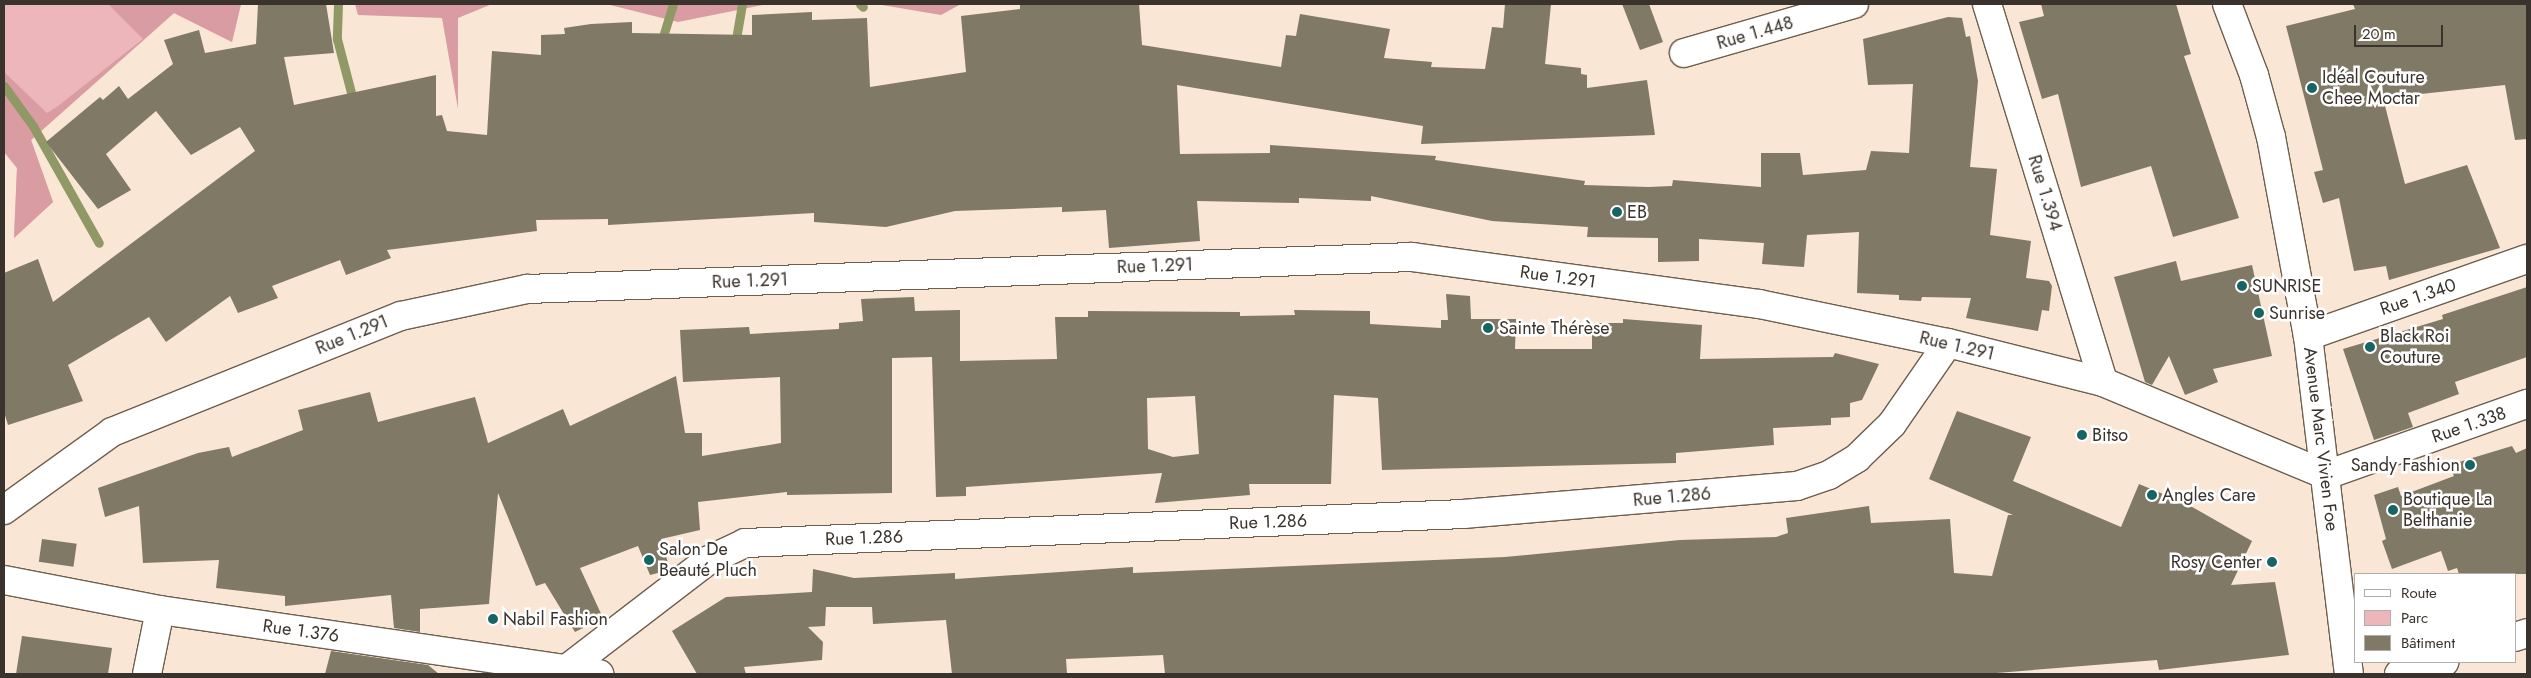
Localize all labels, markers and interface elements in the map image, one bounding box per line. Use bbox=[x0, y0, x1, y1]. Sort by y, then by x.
street label: Rue 1.448 bbox=[1714, 12, 1796, 54]
scale bar bbox=[2356, 15, 2445, 47]
text: 20 m bbox=[2362, 23, 2396, 45]
place label: Idéal Couture Chee Moctar bbox=[2322, 67, 2425, 110]
marker: Idéal Couture Chee Moctar bbox=[2306, 82, 2318, 94]
street label: Rue 1.394 bbox=[2023, 152, 2067, 234]
place label: EB bbox=[1627, 201, 1647, 223]
marker: EB bbox=[1611, 206, 1623, 218]
street label: Rue 1.291 bbox=[1116, 254, 1194, 278]
street label: Rue 1.291 bbox=[1519, 261, 1597, 293]
street label: Rue 1.291 bbox=[711, 269, 789, 293]
street label: Rue 1.340 bbox=[2377, 274, 2459, 320]
place label: SUNRISE bbox=[2252, 275, 2321, 297]
marker: SUNRISE bbox=[2236, 280, 2248, 292]
place label: Sunrise bbox=[2269, 302, 2325, 324]
marker: Sunrise bbox=[2253, 307, 2265, 319]
street label: Rue 1.291 bbox=[313, 311, 391, 359]
place label: Sainte Thérèse bbox=[1499, 317, 1609, 339]
marker: Sainte Thérèse bbox=[1481, 321, 1495, 335]
place label: Black Roi Couture bbox=[2380, 326, 2449, 368]
street label: Rue 1.291 bbox=[1917, 327, 1997, 365]
marker: Black Roi Couture bbox=[2364, 341, 2376, 353]
street label: Avenue Marc Vivien Foe bbox=[2299, 346, 2343, 532]
street label: Rue 1.338 bbox=[2429, 402, 2509, 448]
place label: Bitso bbox=[2092, 424, 2128, 446]
marker: Bitso bbox=[2076, 429, 2088, 441]
place label: Sandy Fashion bbox=[2351, 454, 2460, 476]
marker: Sandy Fashion bbox=[2464, 459, 2476, 471]
street label: Rue 1.286 bbox=[1632, 483, 1712, 511]
place label: Angles Care bbox=[2162, 484, 2256, 506]
marker: Angles Care bbox=[2146, 489, 2158, 501]
place label: Boutique La Belthanie bbox=[2403, 489, 2492, 532]
marker: Boutique La Belthanie bbox=[2387, 504, 2399, 516]
street label: Rue 1.286 bbox=[1229, 510, 1307, 534]
street label: Rue 1.286 bbox=[825, 526, 903, 550]
place label: Salon De Beauté Pluch bbox=[659, 539, 757, 582]
place label: Rosy Center bbox=[2171, 551, 2262, 573]
marker: Salon De Beauté Pluch bbox=[643, 554, 655, 566]
marker: Rosy Center bbox=[2266, 556, 2278, 568]
legend bbox=[2354, 573, 2516, 663]
text: Route bbox=[2401, 582, 2437, 604]
text: Parc bbox=[2401, 607, 2428, 629]
place label: Nabil Fashion bbox=[503, 608, 608, 630]
marker: Nabil Fashion bbox=[487, 613, 499, 625]
street label: Rue 1.376 bbox=[261, 615, 341, 647]
text: Bâtiment bbox=[2401, 632, 2455, 654]

